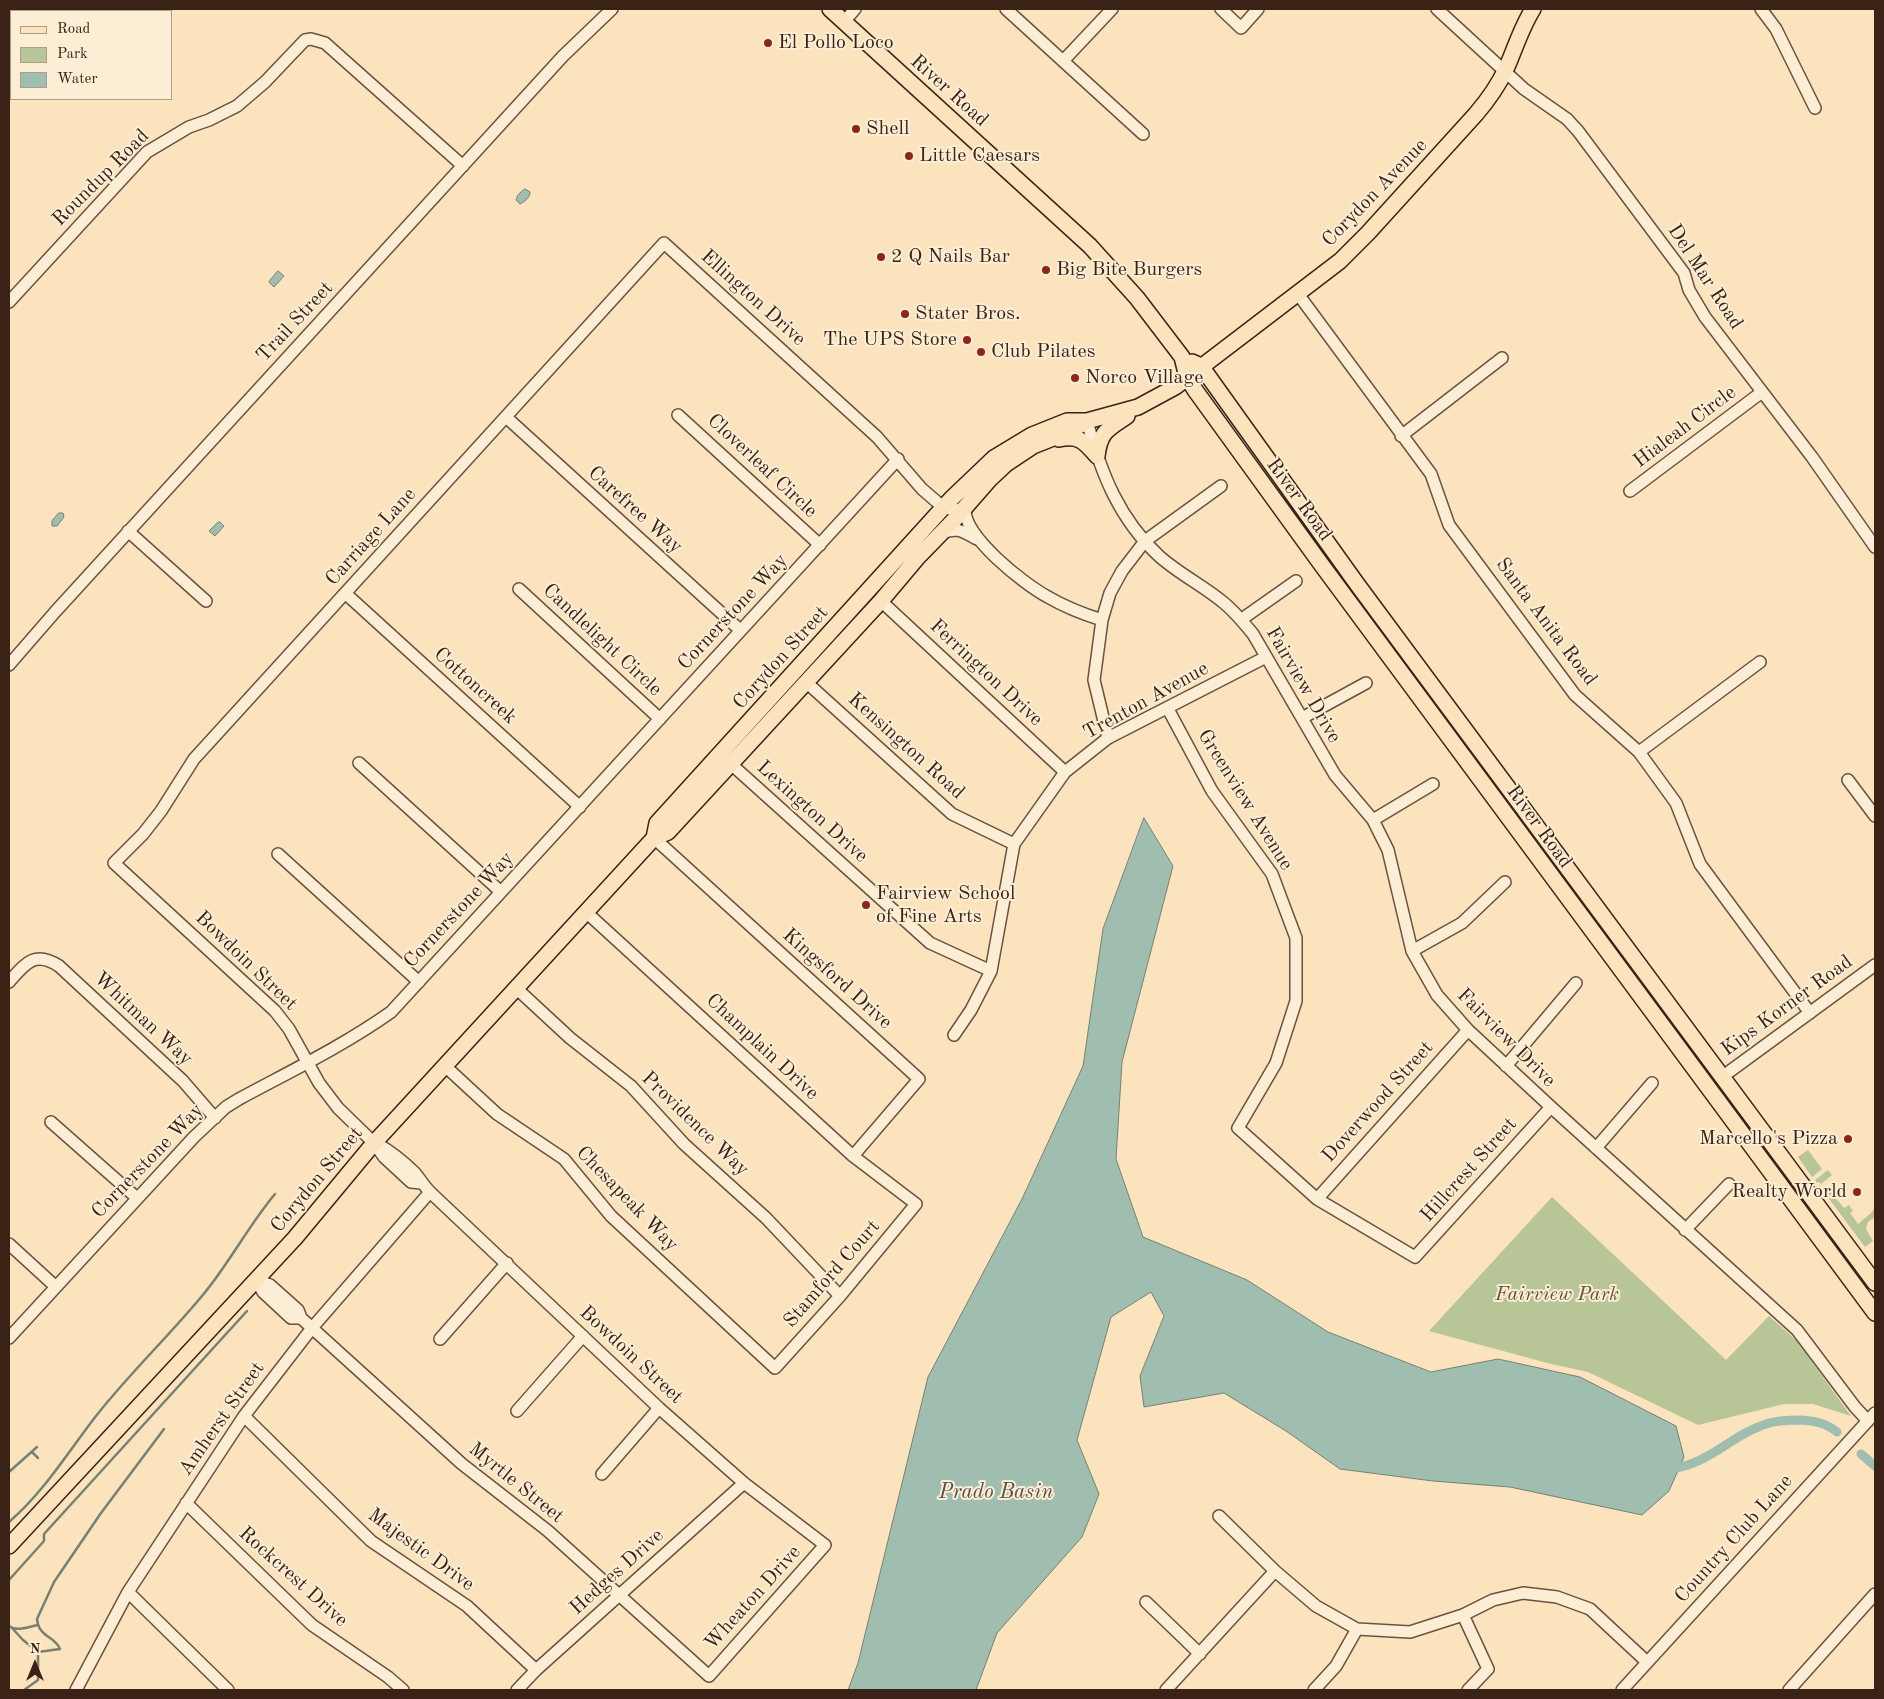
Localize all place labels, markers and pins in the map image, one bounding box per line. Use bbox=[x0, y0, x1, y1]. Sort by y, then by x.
place label: El Pollo Loco bbox=[778, 31, 894, 55]
marker: El Pollo Loco bbox=[762, 37, 774, 49]
place label: Shell bbox=[866, 117, 909, 141]
marker: Shell bbox=[850, 123, 862, 135]
place label: Little Caesars bbox=[919, 144, 1040, 168]
marker: Little Caesars bbox=[903, 150, 915, 162]
place label: 2 Q Nails Bar bbox=[891, 245, 1010, 269]
marker: 2 Q Nails Bar bbox=[875, 251, 887, 263]
place label: Big Bite Burgers bbox=[1056, 258, 1202, 282]
marker: Big Bite Burgers bbox=[1040, 264, 1052, 276]
place label: Stater Bros. bbox=[915, 302, 1020, 326]
marker: Stater Bros. bbox=[899, 308, 911, 320]
place label: The UPS Store bbox=[823, 328, 957, 352]
marker: The UPS Store bbox=[961, 334, 973, 346]
place label: Club Pilates bbox=[991, 340, 1095, 364]
marker: Club Pilates bbox=[975, 346, 987, 358]
place label: Norco Village bbox=[1085, 366, 1203, 390]
marker: Norco Village bbox=[1069, 372, 1081, 384]
place label: Fairview School of Fine Arts bbox=[876, 882, 1015, 929]
marker: Fairview School of Fine Arts bbox=[860, 899, 872, 911]
place label: Marcello's Pizza bbox=[1699, 1127, 1838, 1151]
marker: Marcello's Pizza bbox=[1842, 1133, 1854, 1145]
place label: Realty World bbox=[1732, 1180, 1847, 1204]
marker: Realty World bbox=[1851, 1186, 1863, 1198]

